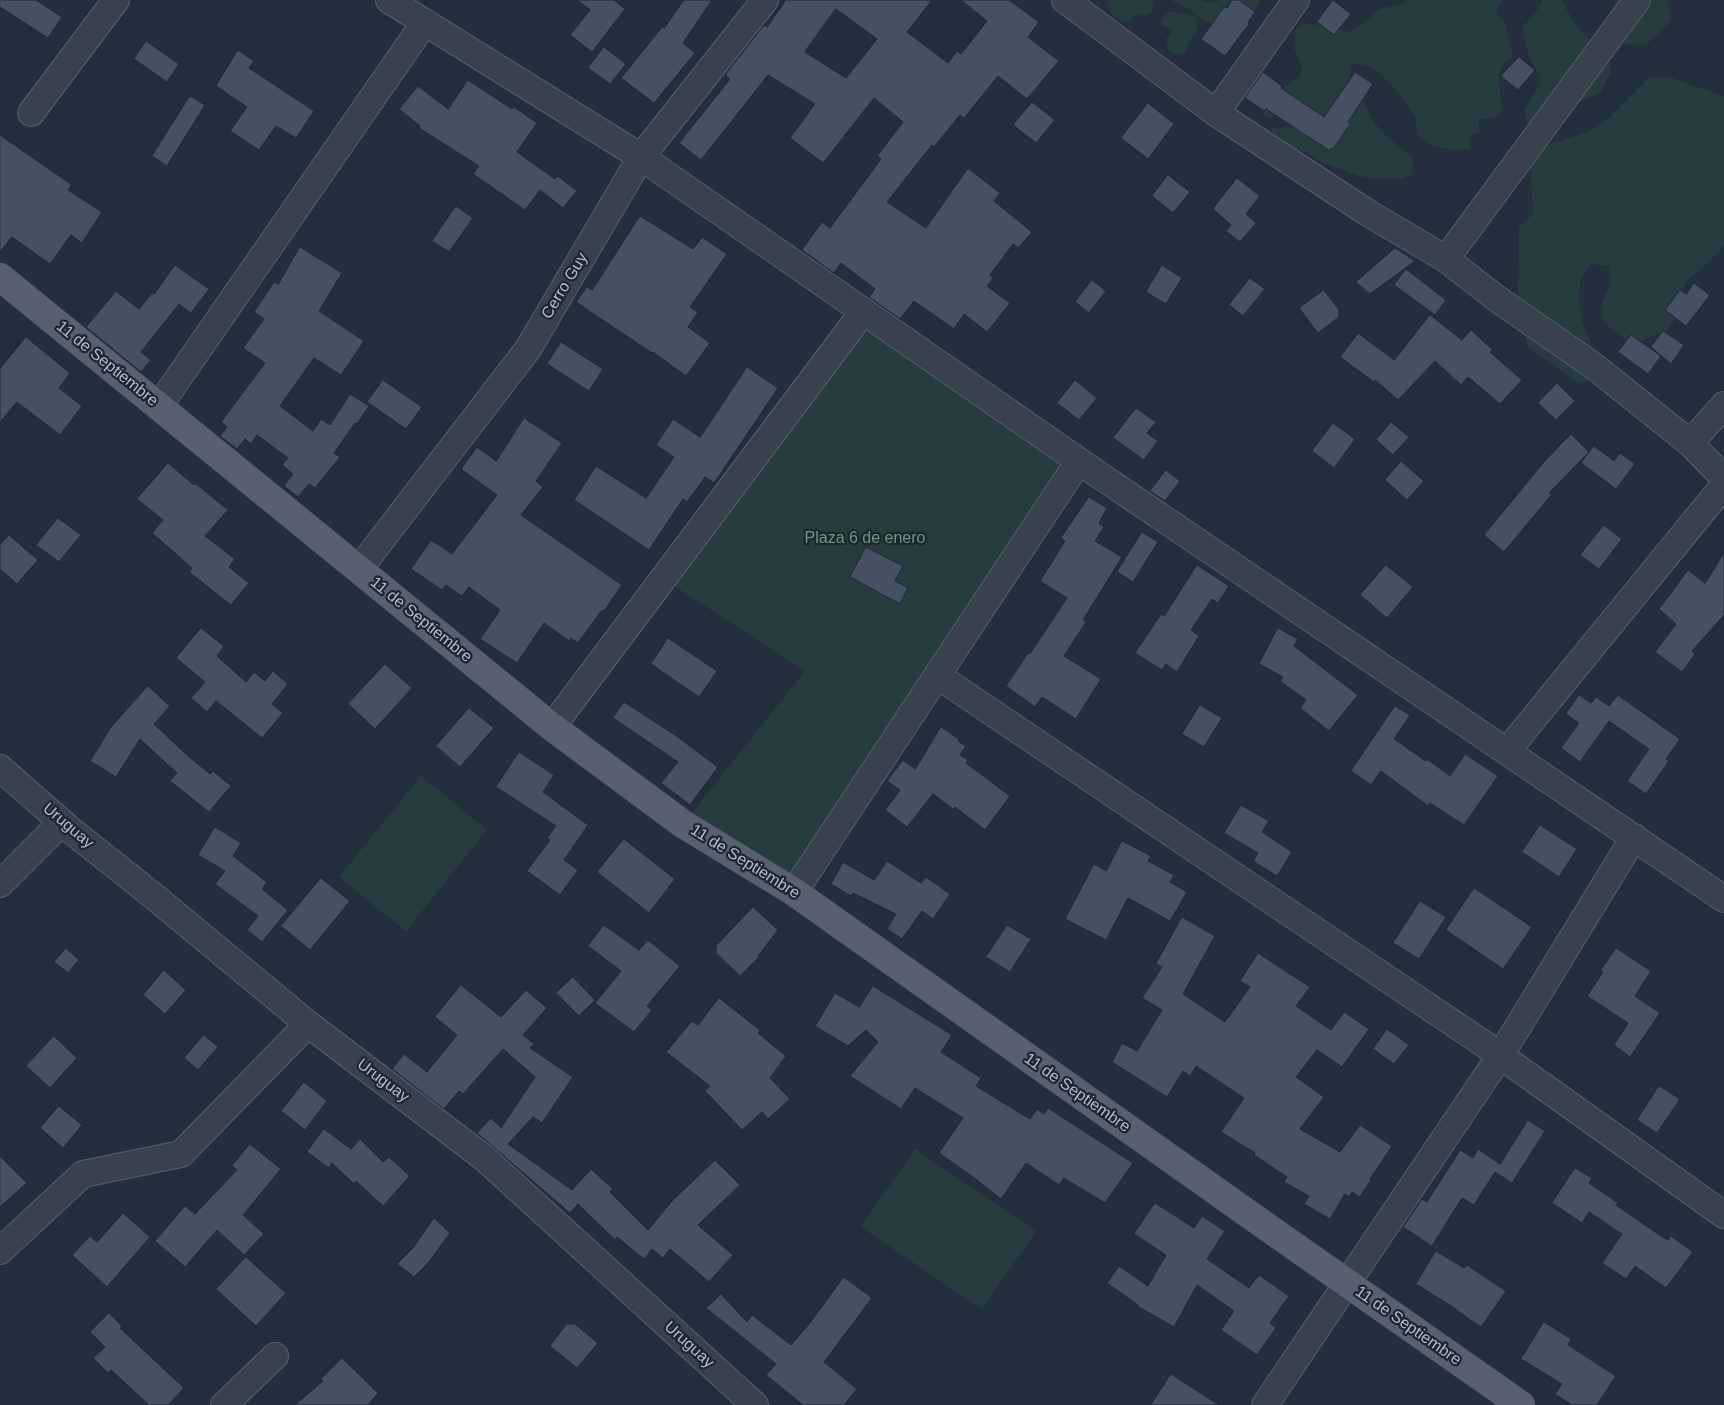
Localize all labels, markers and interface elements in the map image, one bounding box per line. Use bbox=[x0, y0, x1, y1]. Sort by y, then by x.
street label: Cerro Guy bbox=[538, 249, 592, 323]
street label: 11 de Septiembre bbox=[52, 317, 162, 411]
park label: Plaza 6 de enero bbox=[805, 529, 925, 549]
street label: 11 de Septiembre bbox=[366, 573, 476, 667]
street label: Uruguay bbox=[39, 799, 97, 853]
street label: 11 de Septiembre bbox=[687, 821, 803, 903]
street label: 11 de Septiembre bbox=[1020, 1049, 1134, 1137]
street label: Uruguay bbox=[353, 1055, 413, 1107]
street label: 11 de Septiembre bbox=[1351, 1282, 1465, 1370]
street label: Uruguay bbox=[660, 1318, 718, 1372]

